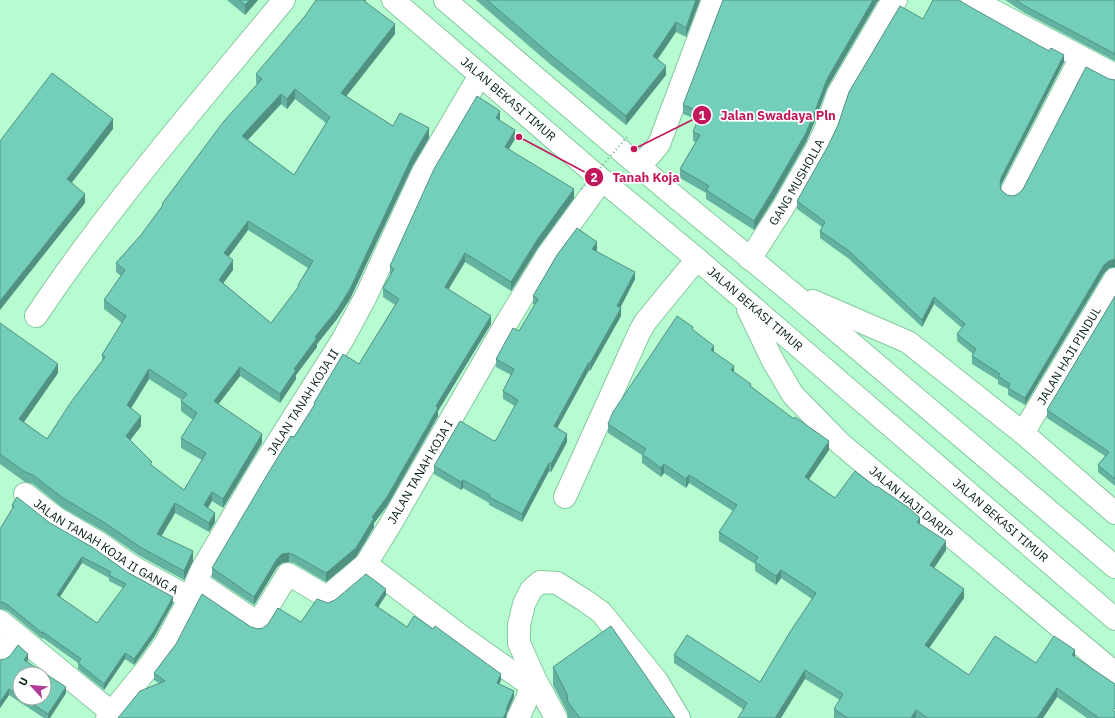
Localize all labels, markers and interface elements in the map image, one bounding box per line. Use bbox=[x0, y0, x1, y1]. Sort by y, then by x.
street label: JALAN BEKASI TIMUR bbox=[458, 54, 559, 144]
callout: Jalan Swadaya Pln bbox=[692, 103, 844, 128]
text: Jalan Swadaya Pln bbox=[720, 107, 836, 124]
text: 1 bbox=[698, 108, 706, 123]
street label: GANG MUSHOLLA bbox=[766, 136, 827, 228]
callout: Tanah Koja bbox=[584, 165, 687, 190]
text: Tanah Koja bbox=[612, 169, 680, 186]
text: 2 bbox=[590, 170, 598, 185]
street label: JALAN BEKASI TIMUR bbox=[705, 263, 806, 354]
street label: JALAN HAJI PINDUL bbox=[1034, 304, 1104, 407]
street label: JALAN TANAH KOJA II bbox=[264, 346, 342, 457]
street label: JALAN TANAH KOJA I bbox=[384, 417, 456, 527]
street label: JALAN HAJI DARIP bbox=[866, 463, 956, 541]
street label: JALAN BEKASI TIMUR bbox=[950, 475, 1052, 565]
street label: JALAN TANAH KOJA II GANG A bbox=[31, 495, 182, 598]
north arrow bbox=[12, 666, 52, 706]
text: U bbox=[15, 675, 31, 688]

